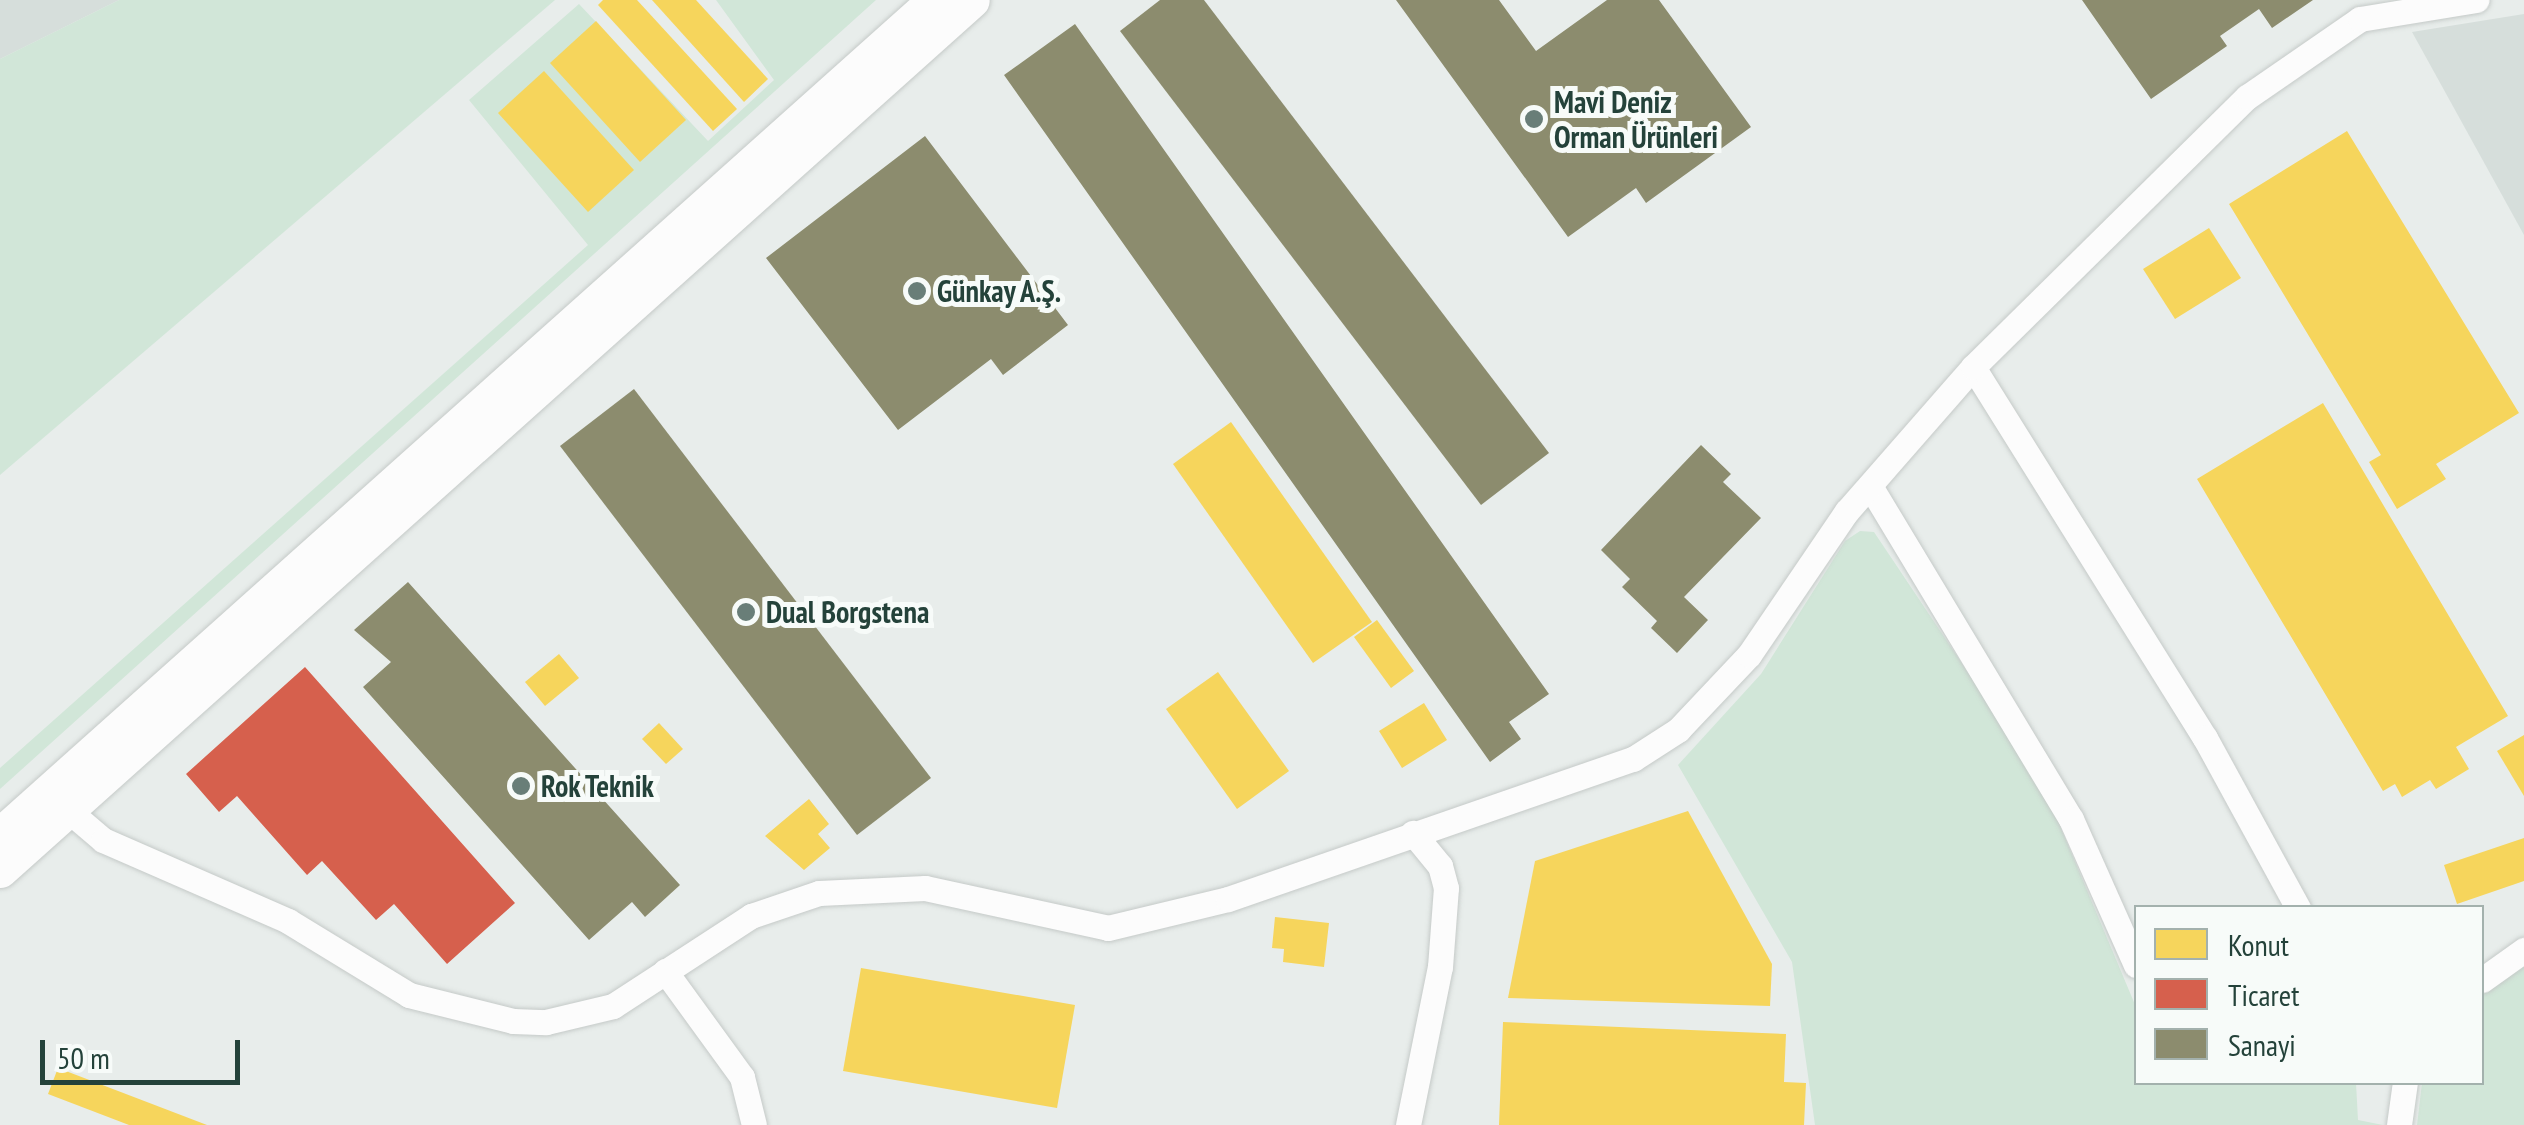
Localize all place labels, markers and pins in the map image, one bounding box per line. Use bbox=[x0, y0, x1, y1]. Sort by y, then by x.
place label: Mavi Deniz Orman Ürünleri bbox=[1554, 84, 1718, 154]
marker: Mavi Deniz Orman Ürünleri bbox=[1523, 108, 1545, 130]
place label: Günkay A.Ş. bbox=[937, 273, 1063, 309]
marker: Günkay A.Ş. bbox=[906, 280, 928, 302]
place label: Dual Borgstena bbox=[766, 594, 929, 630]
marker: Dual Borgstena bbox=[735, 601, 757, 623]
place label: Rok Teknik bbox=[541, 768, 656, 804]
marker: Rok Teknik bbox=[510, 775, 532, 797]

